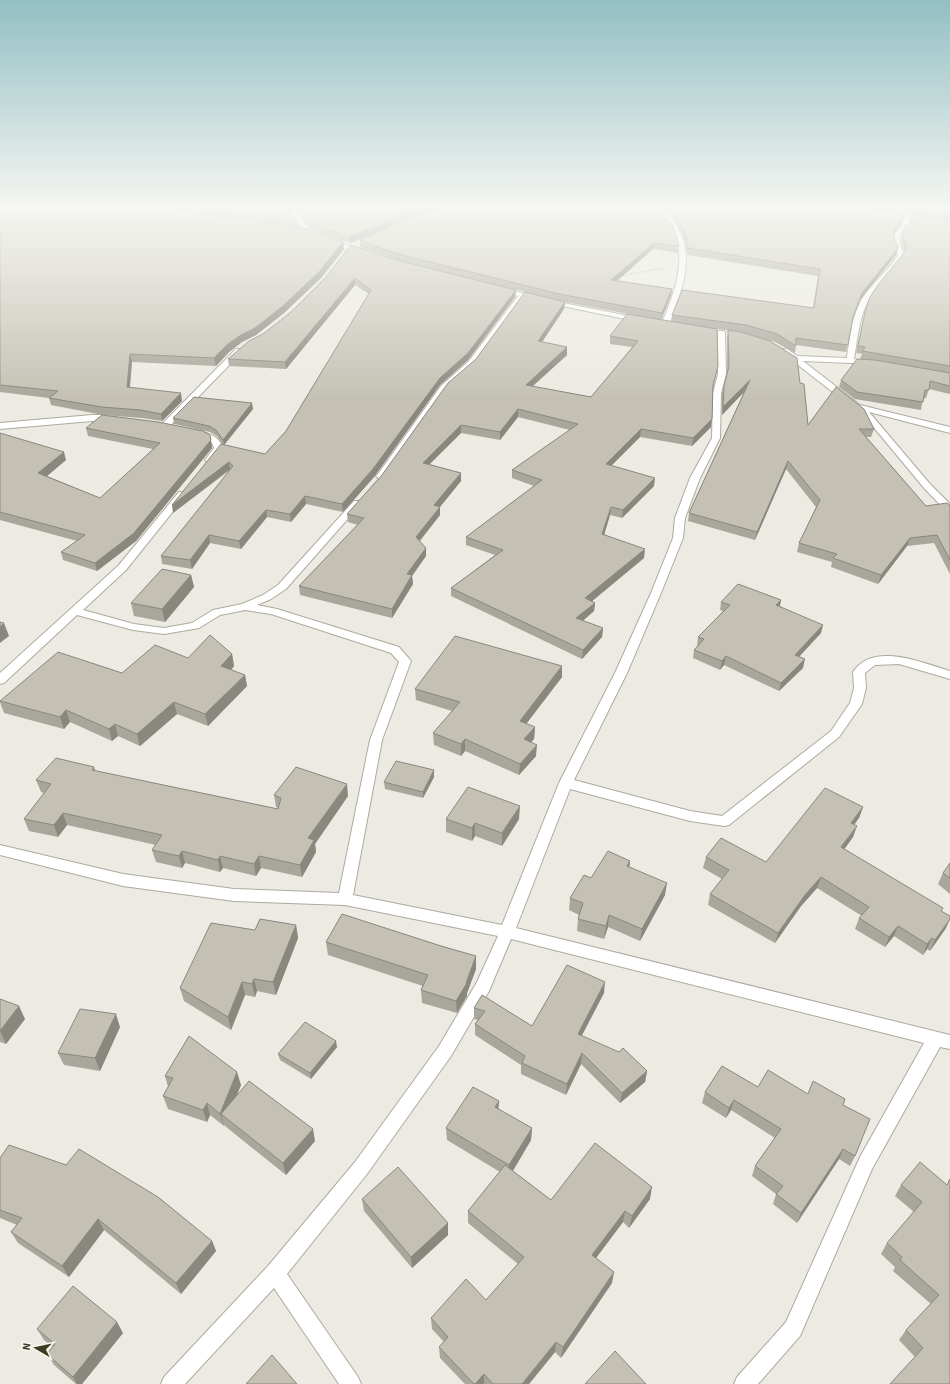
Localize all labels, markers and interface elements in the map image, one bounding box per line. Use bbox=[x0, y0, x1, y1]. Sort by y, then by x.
north arrow bbox=[16, 1328, 56, 1368]
text: N bbox=[19, 1342, 35, 1351]

